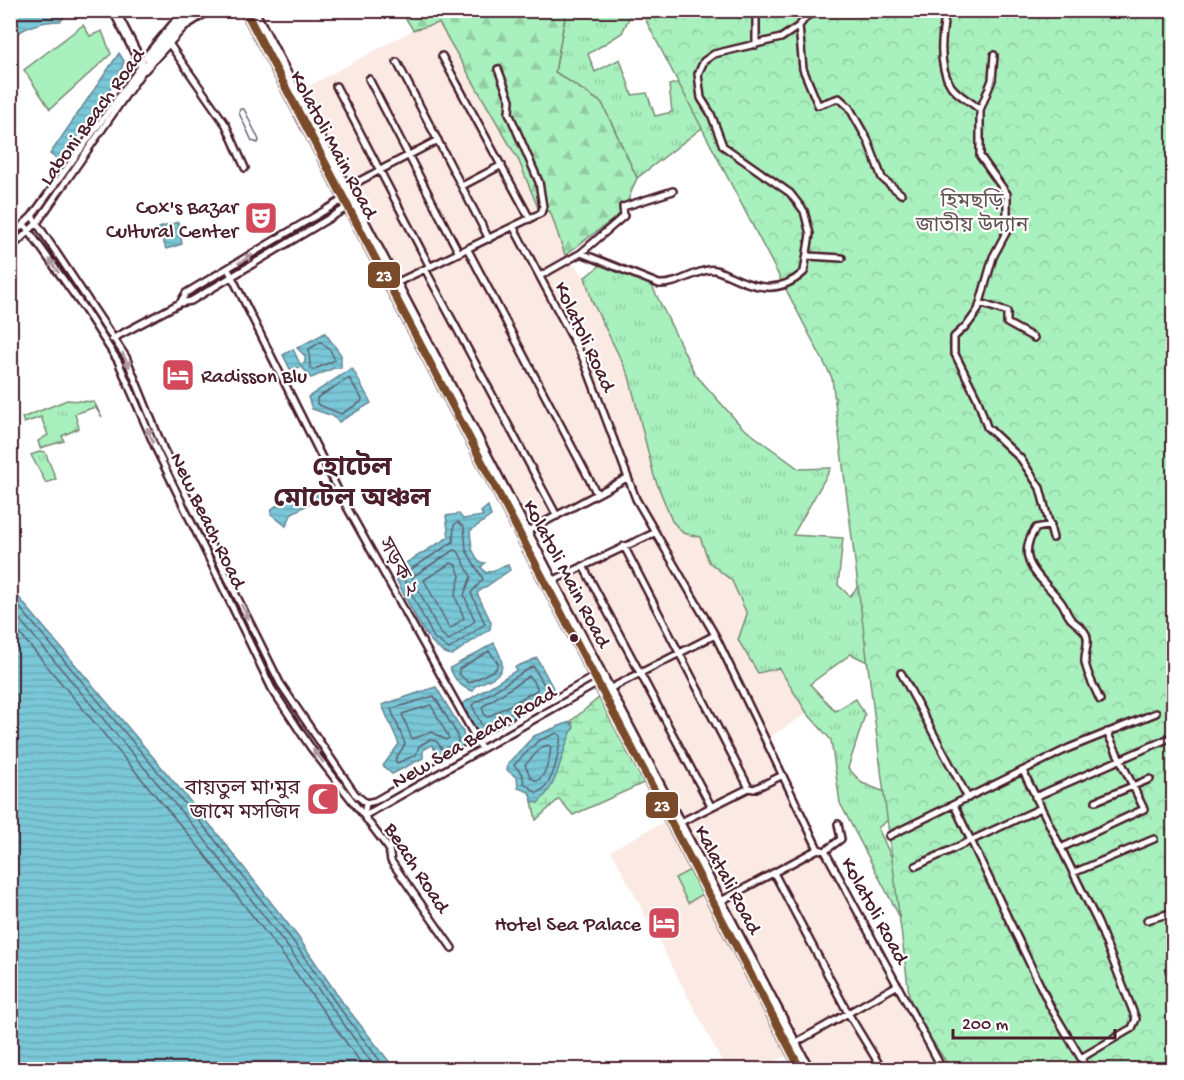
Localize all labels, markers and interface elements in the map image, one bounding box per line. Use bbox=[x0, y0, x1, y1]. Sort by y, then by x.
street label: Laboni Beach Road bbox=[36, 43, 153, 191]
street label: Kolatoli Main Road bbox=[282, 67, 382, 225]
park label: হিমছড়ি জাতীয় উদ্যান bbox=[915, 188, 1029, 240]
place label: Cox's Bazar Cultural Center bbox=[106, 197, 240, 246]
theatre icon: Cox's Bazar Cultural Center bbox=[243, 200, 279, 236]
one-way arrow bbox=[236, 253, 253, 264]
one-way arrow bbox=[49, 258, 60, 274]
line badge: 23 bbox=[367, 261, 401, 289]
text: 23 bbox=[376, 269, 392, 288]
street label: Kolatoli Road bbox=[547, 279, 620, 398]
one-way arrow bbox=[121, 351, 131, 368]
hotel icon: Radisson Blu bbox=[160, 357, 196, 393]
place label: Radisson Blu bbox=[201, 366, 307, 391]
one-way arrow bbox=[145, 426, 154, 444]
street label: New Beach Road bbox=[162, 449, 250, 595]
district label: হোটেল মোটেল অঞ্চল bbox=[273, 450, 431, 517]
street label: Kolatoli Main Road bbox=[515, 496, 615, 654]
street label: সড়ক ২ bbox=[370, 533, 423, 602]
one-way arrow bbox=[239, 603, 249, 621]
unlabelled marker bbox=[568, 632, 580, 644]
street label: New Sea Beach Road bbox=[388, 681, 563, 796]
one-way arrow bbox=[311, 748, 324, 764]
place label: বায়তুল মা'মুর জামে মসজিদ bbox=[183, 778, 300, 827]
mosque icon: বায়তুল মা'মুর জামে মসজিদ bbox=[305, 781, 341, 817]
line badge: 23 bbox=[645, 791, 679, 819]
text: 23 bbox=[654, 799, 670, 818]
street label: Beach Road bbox=[376, 818, 454, 920]
street label: Kalatali Road bbox=[687, 822, 766, 941]
street label: Kolatoli Road bbox=[833, 854, 913, 971]
hotel icon: Hotel Sea Palace bbox=[646, 905, 682, 941]
place label: Hotel Sea Palace bbox=[494, 914, 642, 939]
scale bar bbox=[953, 1002, 1115, 1040]
text: 200 m bbox=[962, 1015, 1009, 1036]

